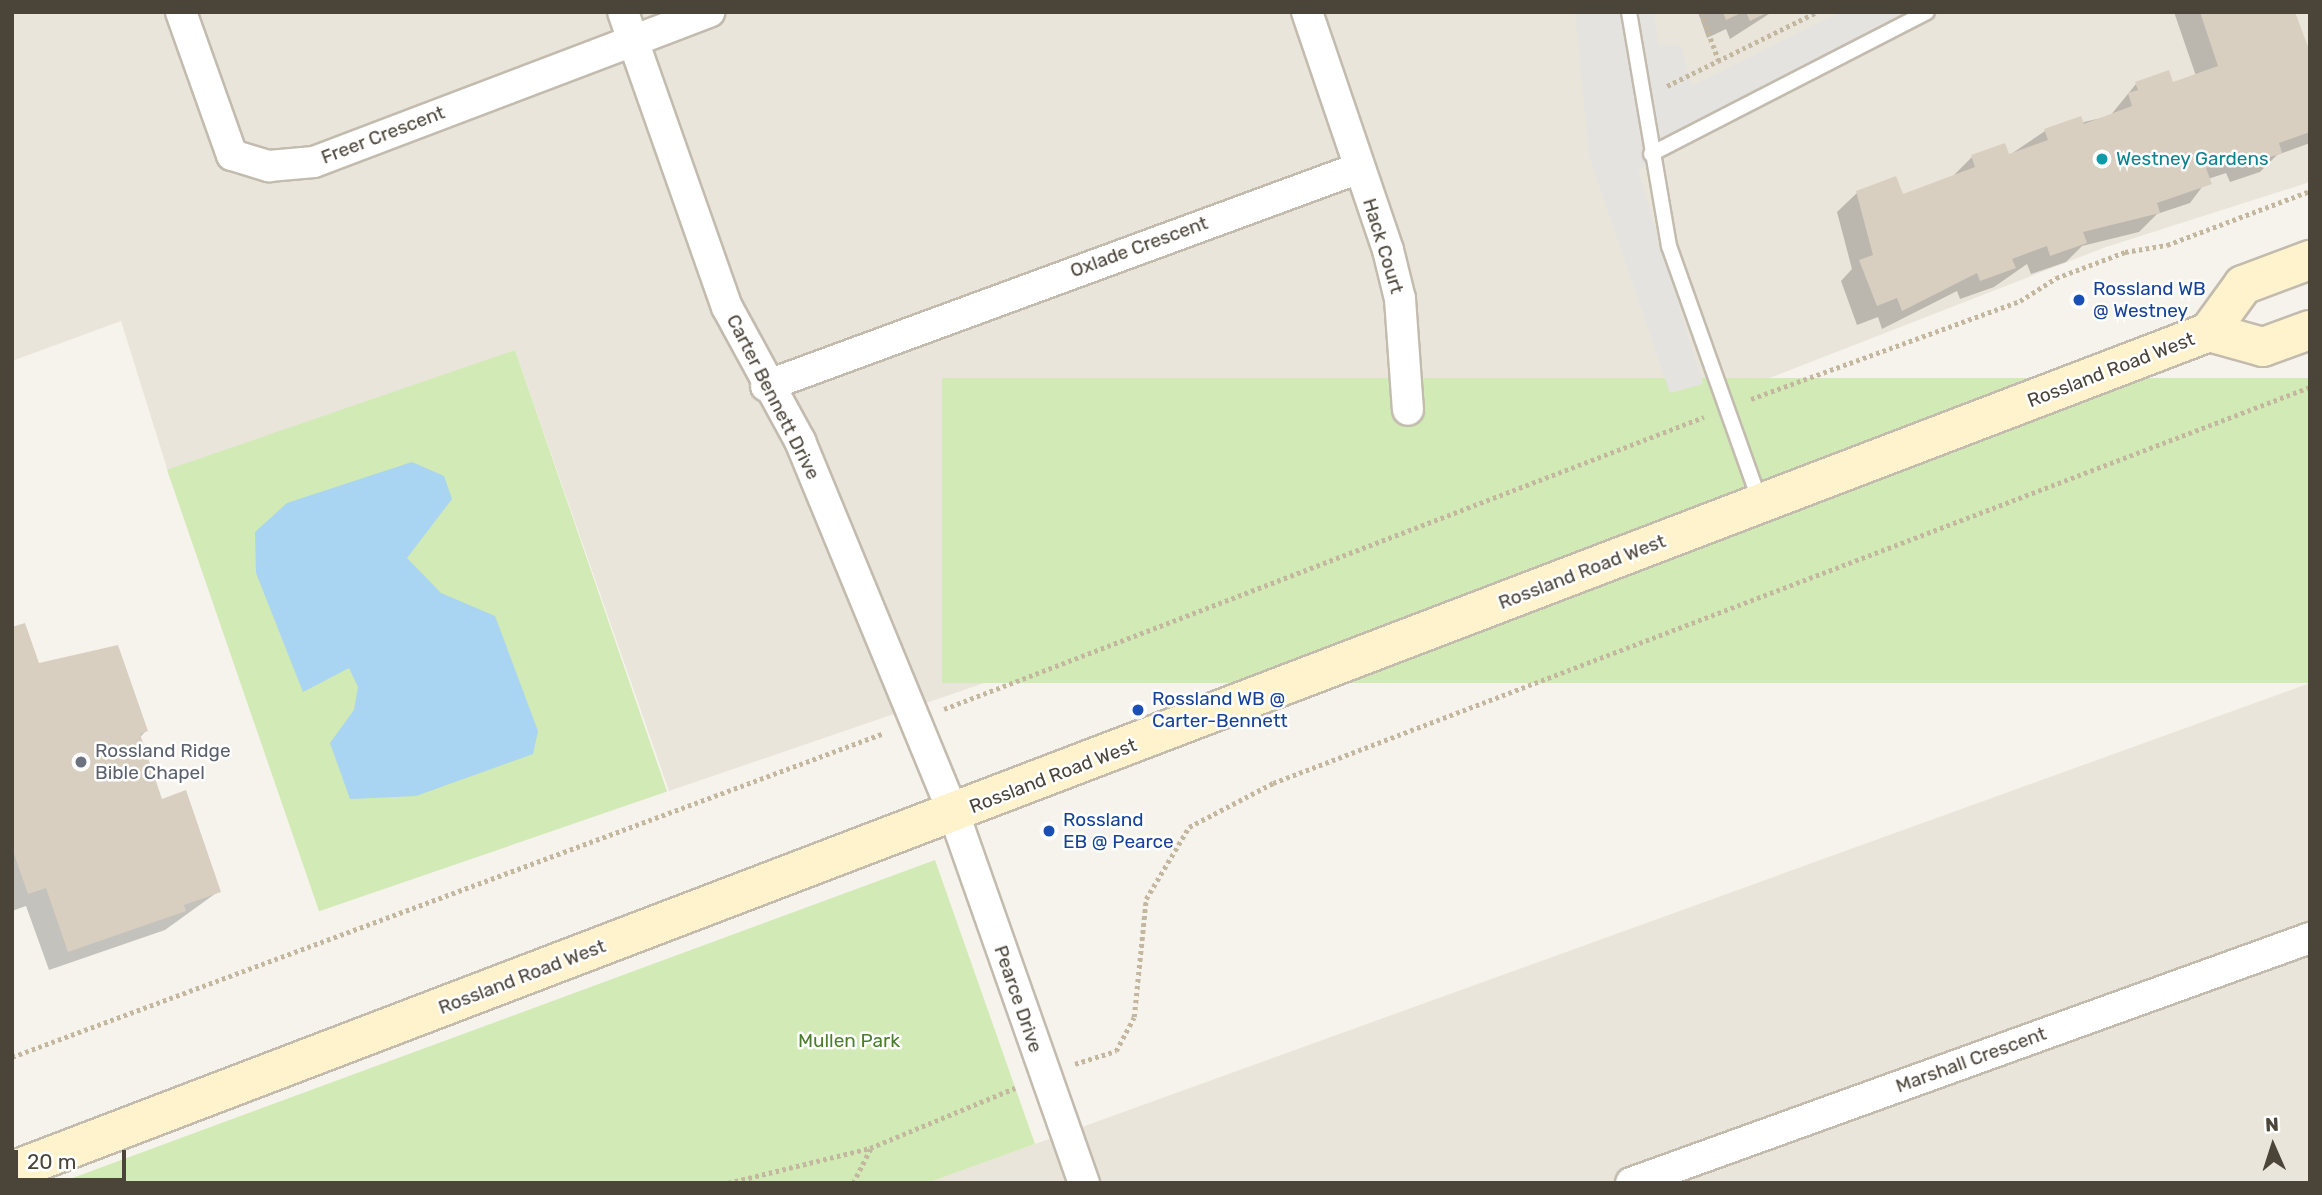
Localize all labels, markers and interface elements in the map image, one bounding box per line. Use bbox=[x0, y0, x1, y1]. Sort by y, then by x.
street label: Freer Crescent bbox=[318, 101, 448, 169]
place label: Westney Gardens bbox=[2116, 148, 2269, 170]
marker: Westney Gardens bbox=[2094, 151, 2110, 167]
street label: Hack Court bbox=[1358, 195, 1408, 297]
street label: Oxlade Crescent bbox=[1067, 212, 1211, 282]
place label: Rossland WB @ Westney bbox=[2093, 278, 2206, 322]
marker: Rossland WB @ Westney bbox=[2071, 292, 2087, 308]
street label: Carter Bennett Drive bbox=[721, 311, 825, 483]
street label: Rossland Road West bbox=[2024, 328, 2198, 412]
street label: Rossland Road West bbox=[1495, 530, 1669, 614]
place label: Rossland WB @ Carter-Bennett bbox=[1152, 688, 1288, 732]
marker: Rossland WB @ Carter-Bennett bbox=[1130, 702, 1146, 718]
street label: Rossland Road West bbox=[966, 734, 1140, 818]
place label: Rossland Ridge Bible Chapel bbox=[95, 740, 231, 784]
marker: Rossland Ridge Bible Chapel bbox=[73, 754, 89, 770]
place label: Rossland EB @ Pearce bbox=[1063, 809, 1174, 853]
marker: Rossland EB @ Pearce bbox=[1041, 823, 1057, 839]
street label: Rossland Road West bbox=[435, 935, 609, 1019]
street label: Pearce Drive bbox=[989, 942, 1047, 1056]
street label: Marshall Crescent bbox=[1893, 1022, 2049, 1098]
park label: Mullen Park bbox=[798, 1030, 900, 1052]
north arrow bbox=[2238, 1111, 2308, 1181]
text: N bbox=[2264, 1113, 2279, 1136]
scale bar bbox=[18, 1136, 130, 1180]
text: 20 m bbox=[27, 1149, 76, 1174]

